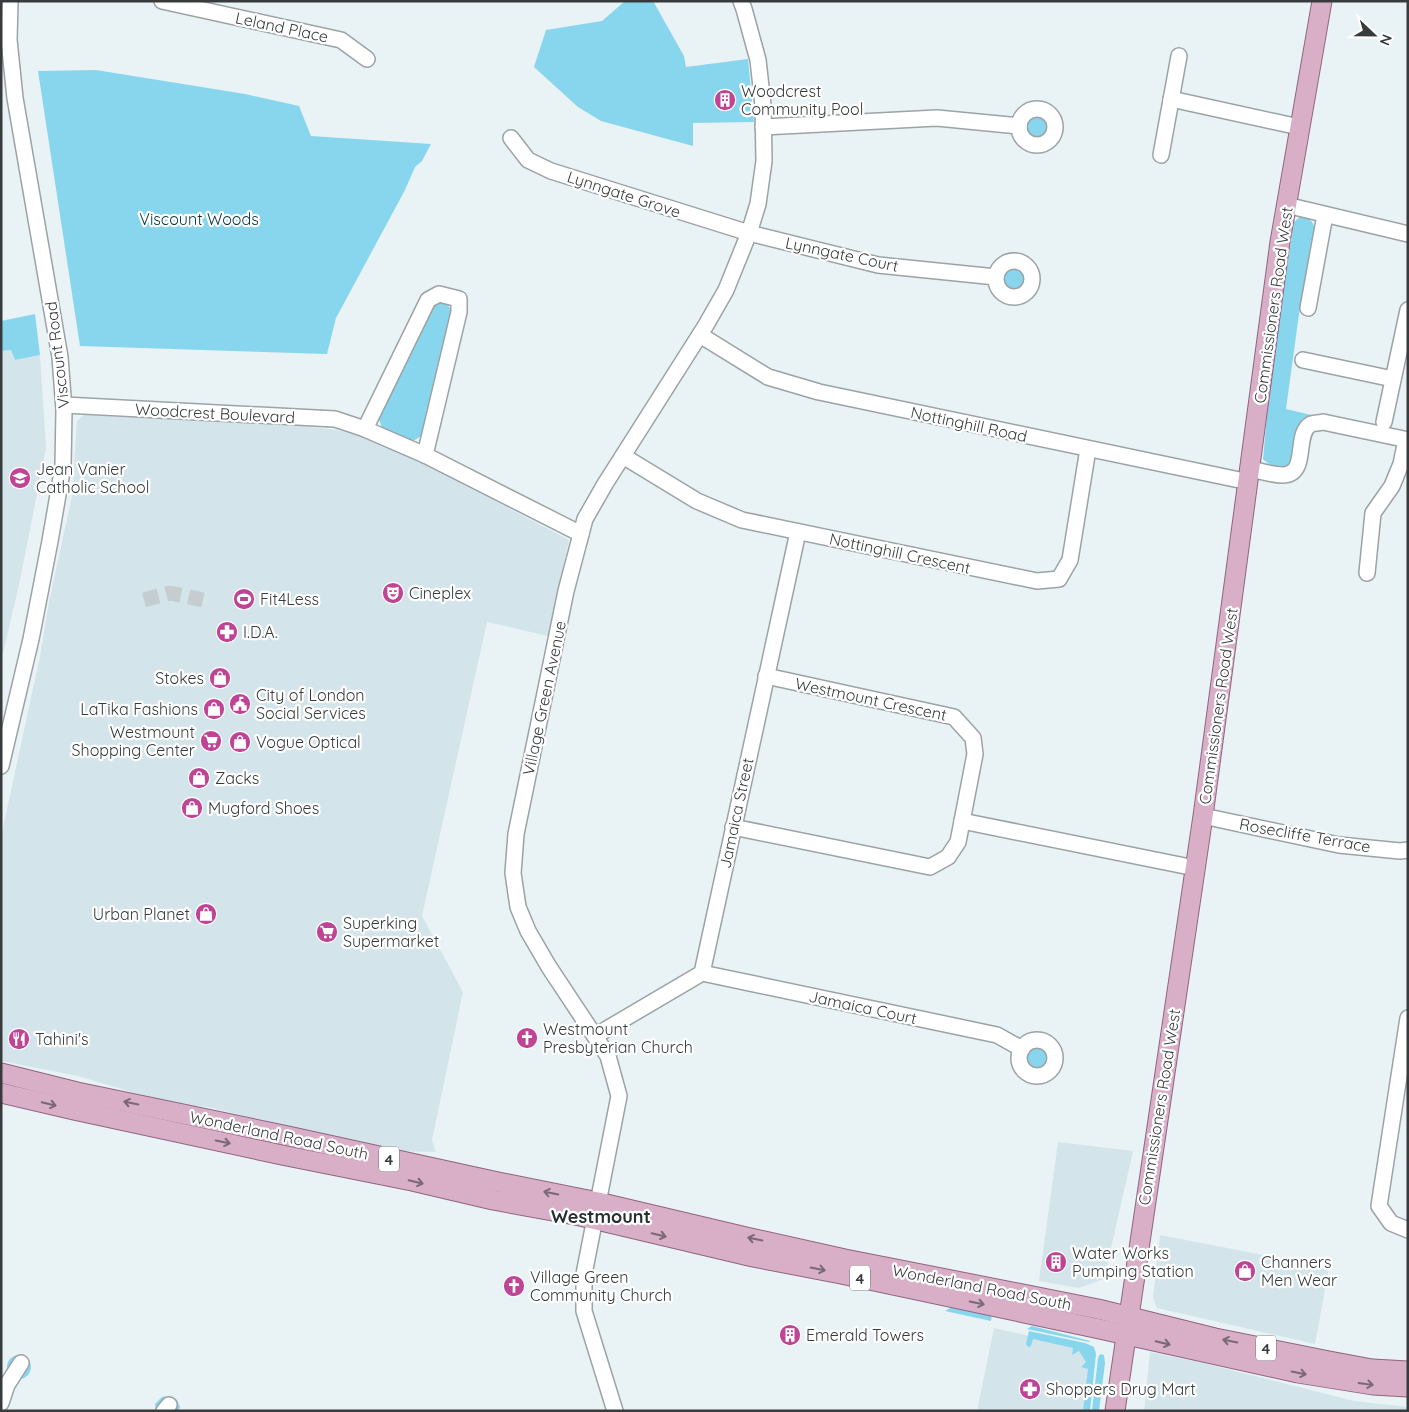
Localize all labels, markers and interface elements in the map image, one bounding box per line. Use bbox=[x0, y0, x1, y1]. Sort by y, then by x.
street label: Leland Place bbox=[234, 7, 330, 47]
north arrow bbox=[1349, 10, 1399, 60]
text: N bbox=[1376, 32, 1396, 48]
place label: Woodcrest Community Pool bbox=[741, 81, 863, 119]
building icon: Woodcrest Community Pool bbox=[713, 88, 737, 112]
street label: Lynngate Grove bbox=[565, 166, 683, 222]
street label: Commissioners Road West bbox=[1249, 205, 1297, 405]
park label: Viscount Woods bbox=[139, 209, 259, 229]
street label: Lynngate Court bbox=[784, 232, 900, 276]
street label: Viscount Road bbox=[41, 300, 73, 410]
street label: Woodcrest Boulevard bbox=[135, 399, 295, 427]
street label: Nottinghill Road bbox=[909, 402, 1029, 446]
place label: Jean Vanier Catholic School bbox=[36, 459, 149, 497]
school or university icon: Jean Vanier Catholic School bbox=[8, 466, 32, 490]
street label: Nottinghill Crescent bbox=[828, 528, 972, 578]
theatre icon: Cineplex bbox=[381, 581, 405, 605]
place label: Cineplex bbox=[409, 583, 471, 603]
sports icon: Fit4Less bbox=[232, 587, 256, 611]
place label: Fit4Less bbox=[260, 589, 319, 609]
street label: Commissioners Road West bbox=[1194, 606, 1242, 806]
street label: Village Green Avenue bbox=[518, 619, 570, 777]
pharmacy icon: I.D.A. bbox=[215, 620, 239, 644]
place label: I.D.A. bbox=[243, 622, 278, 642]
shop icon: Stokes bbox=[208, 666, 232, 690]
place label: Stokes bbox=[155, 668, 204, 688]
street label: Westmount Crescent bbox=[793, 673, 949, 725]
place label: City of London Social Services bbox=[256, 685, 366, 723]
public building icon: City of London Social Services bbox=[228, 692, 252, 716]
shop icon: LaTika Fashions bbox=[202, 697, 226, 721]
place label: LaTika Fashions bbox=[80, 699, 198, 719]
place label: Westmount Shopping Center bbox=[72, 722, 195, 760]
supermarket icon: Westmount Shopping Center bbox=[199, 729, 223, 753]
shop icon: Vogue Optical bbox=[228, 730, 252, 754]
place label: Vogue Optical bbox=[256, 732, 361, 752]
street label: Jamaica Street bbox=[715, 756, 757, 870]
shop icon: Zacks bbox=[187, 766, 211, 790]
place label: Zacks bbox=[215, 768, 259, 788]
shop icon: Mugford Shoes bbox=[180, 796, 204, 820]
place label: Mugford Shoes bbox=[208, 798, 319, 818]
street label: Rosecliffe Terrace bbox=[1238, 814, 1372, 856]
shop icon: Urban Planet bbox=[194, 902, 218, 926]
place label: Urban Planet bbox=[93, 904, 190, 924]
place label: Superking Supermarket bbox=[343, 913, 439, 951]
supermarket icon: Superking Supermarket bbox=[315, 920, 339, 944]
street label: Jamaica Court bbox=[807, 986, 919, 1028]
street label: Commissioners Road West bbox=[1134, 1007, 1184, 1207]
place label: Westmount Presbyterian Church bbox=[543, 1019, 693, 1057]
church icon: Westmount Presbyterian Church bbox=[515, 1026, 539, 1050]
restaurant icon: Tahini's bbox=[7, 1027, 31, 1051]
place label: Tahini's bbox=[35, 1029, 89, 1049]
one-way arrow bbox=[124, 1098, 140, 1107]
one-way arrow bbox=[40, 1100, 56, 1109]
street label: Wonderland Road South bbox=[188, 1106, 370, 1164]
one-way arrow bbox=[214, 1138, 230, 1147]
road number: 4 bbox=[379, 1146, 399, 1172]
one-way arrow bbox=[407, 1178, 423, 1187]
one-way arrow bbox=[543, 1188, 559, 1197]
district label: Westmount bbox=[551, 1205, 651, 1228]
one-way arrow bbox=[651, 1231, 667, 1240]
one-way arrow bbox=[748, 1234, 764, 1243]
place label: Water Works Pumping Station bbox=[1072, 1243, 1194, 1281]
building icon: Water Works Pumping Station bbox=[1044, 1250, 1068, 1274]
place label: Channers Men Wear bbox=[1261, 1252, 1337, 1290]
shop icon: Channers Men Wear bbox=[1233, 1259, 1257, 1283]
street label: Wonderland Road South bbox=[891, 1260, 1073, 1314]
one-way arrow bbox=[810, 1265, 826, 1275]
road number: 4 bbox=[850, 1266, 870, 1290]
place label: Village Green Community Church bbox=[530, 1267, 672, 1305]
church icon: Village Green Community Church bbox=[502, 1274, 526, 1298]
one-way arrow bbox=[968, 1299, 984, 1308]
building icon: Emerald Towers bbox=[778, 1323, 802, 1347]
place label: Emerald Towers bbox=[806, 1325, 924, 1345]
one-way arrow bbox=[1222, 1336, 1238, 1345]
road number: 4 bbox=[1256, 1336, 1276, 1360]
one-way arrow bbox=[1155, 1339, 1171, 1348]
one-way arrow bbox=[1291, 1369, 1307, 1379]
pharmacy icon: Shoppers Drug Mart bbox=[1018, 1377, 1042, 1401]
place label: Shoppers Drug Mart bbox=[1046, 1379, 1196, 1399]
one-way arrow bbox=[1358, 1379, 1374, 1389]

